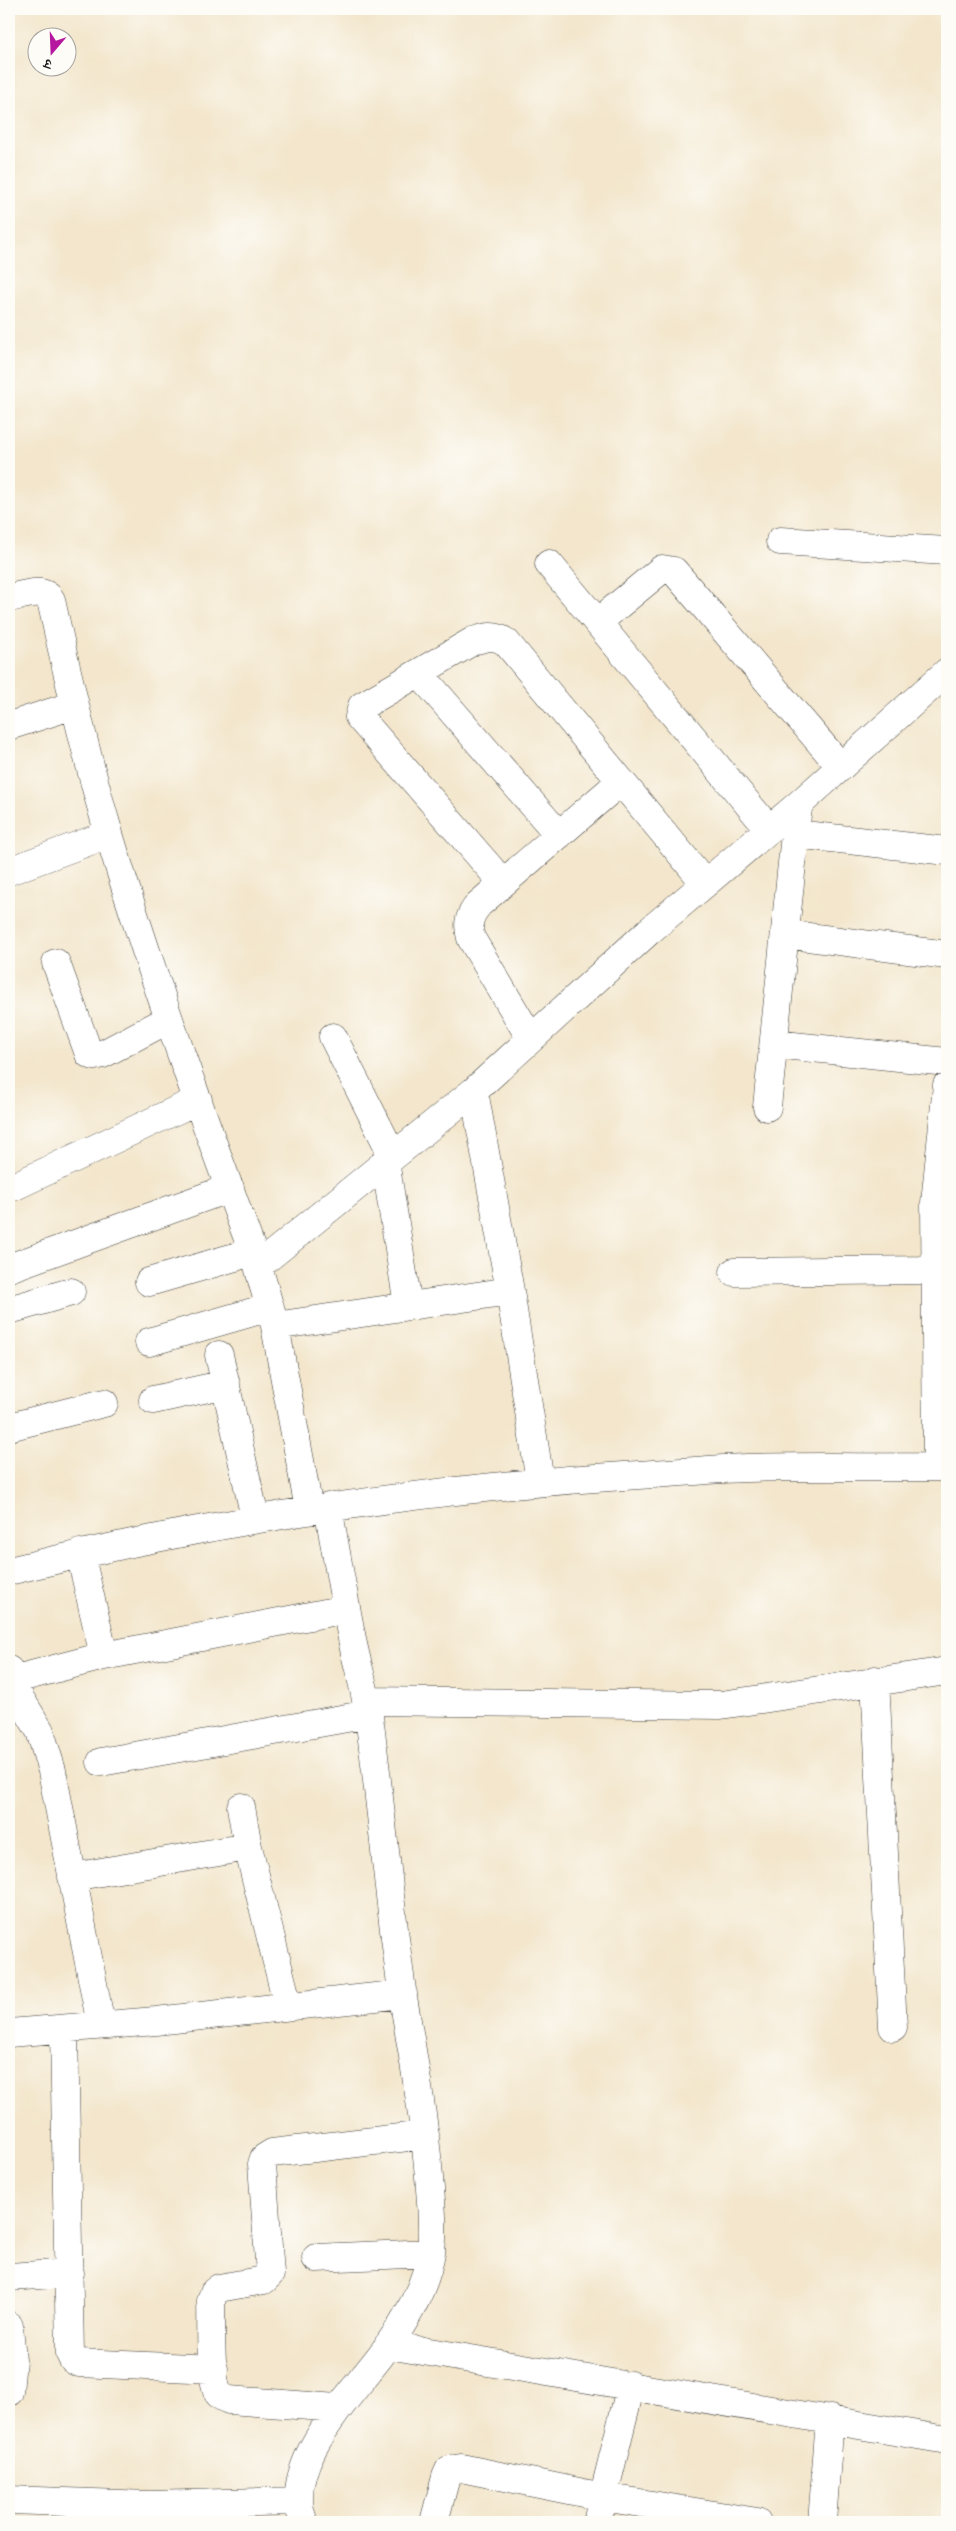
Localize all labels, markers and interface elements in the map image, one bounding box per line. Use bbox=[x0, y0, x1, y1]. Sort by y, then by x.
north arrow bbox=[28, 28, 78, 78]
text: उ bbox=[41, 53, 55, 74]

